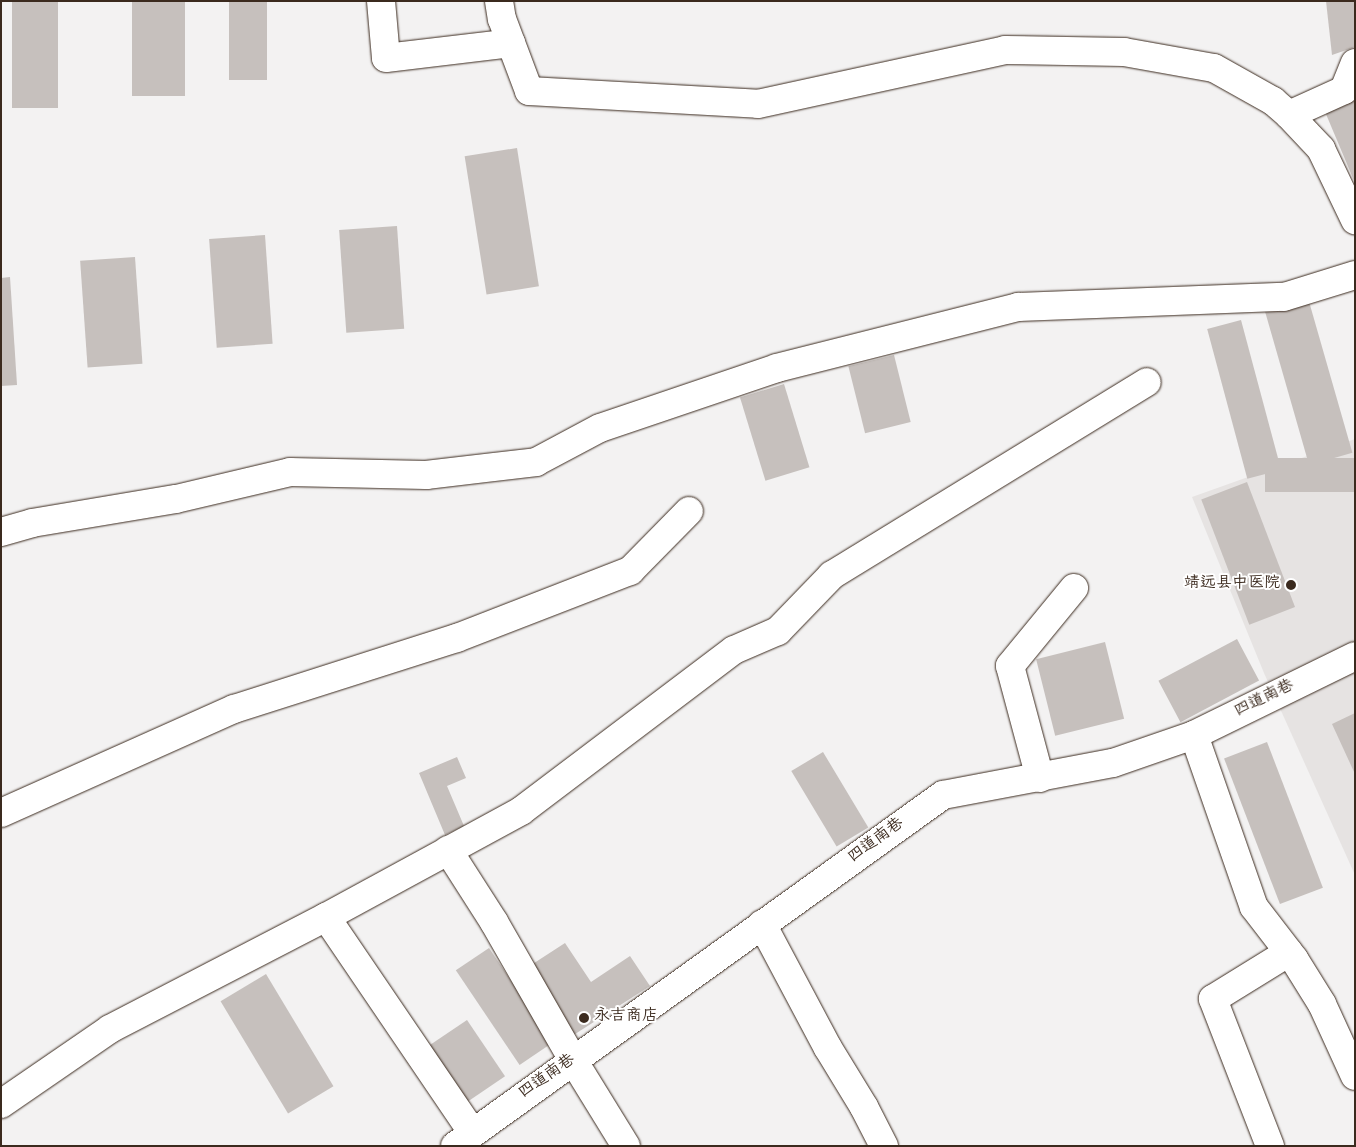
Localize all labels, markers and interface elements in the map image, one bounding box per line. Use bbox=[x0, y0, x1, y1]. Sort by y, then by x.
place label: 靖远县中医院 bbox=[1184, 575, 1280, 595]
marker: 靖远县中医院 bbox=[1284, 578, 1298, 592]
street label: 四道南巷 bbox=[1232, 677, 1298, 723]
street label: 四道南巷 bbox=[845, 815, 909, 869]
place label: 永吉商店 bbox=[594, 1008, 658, 1028]
marker: 永吉商店 bbox=[578, 1012, 590, 1024]
street label: 四道南巷 bbox=[516, 1052, 580, 1104]

